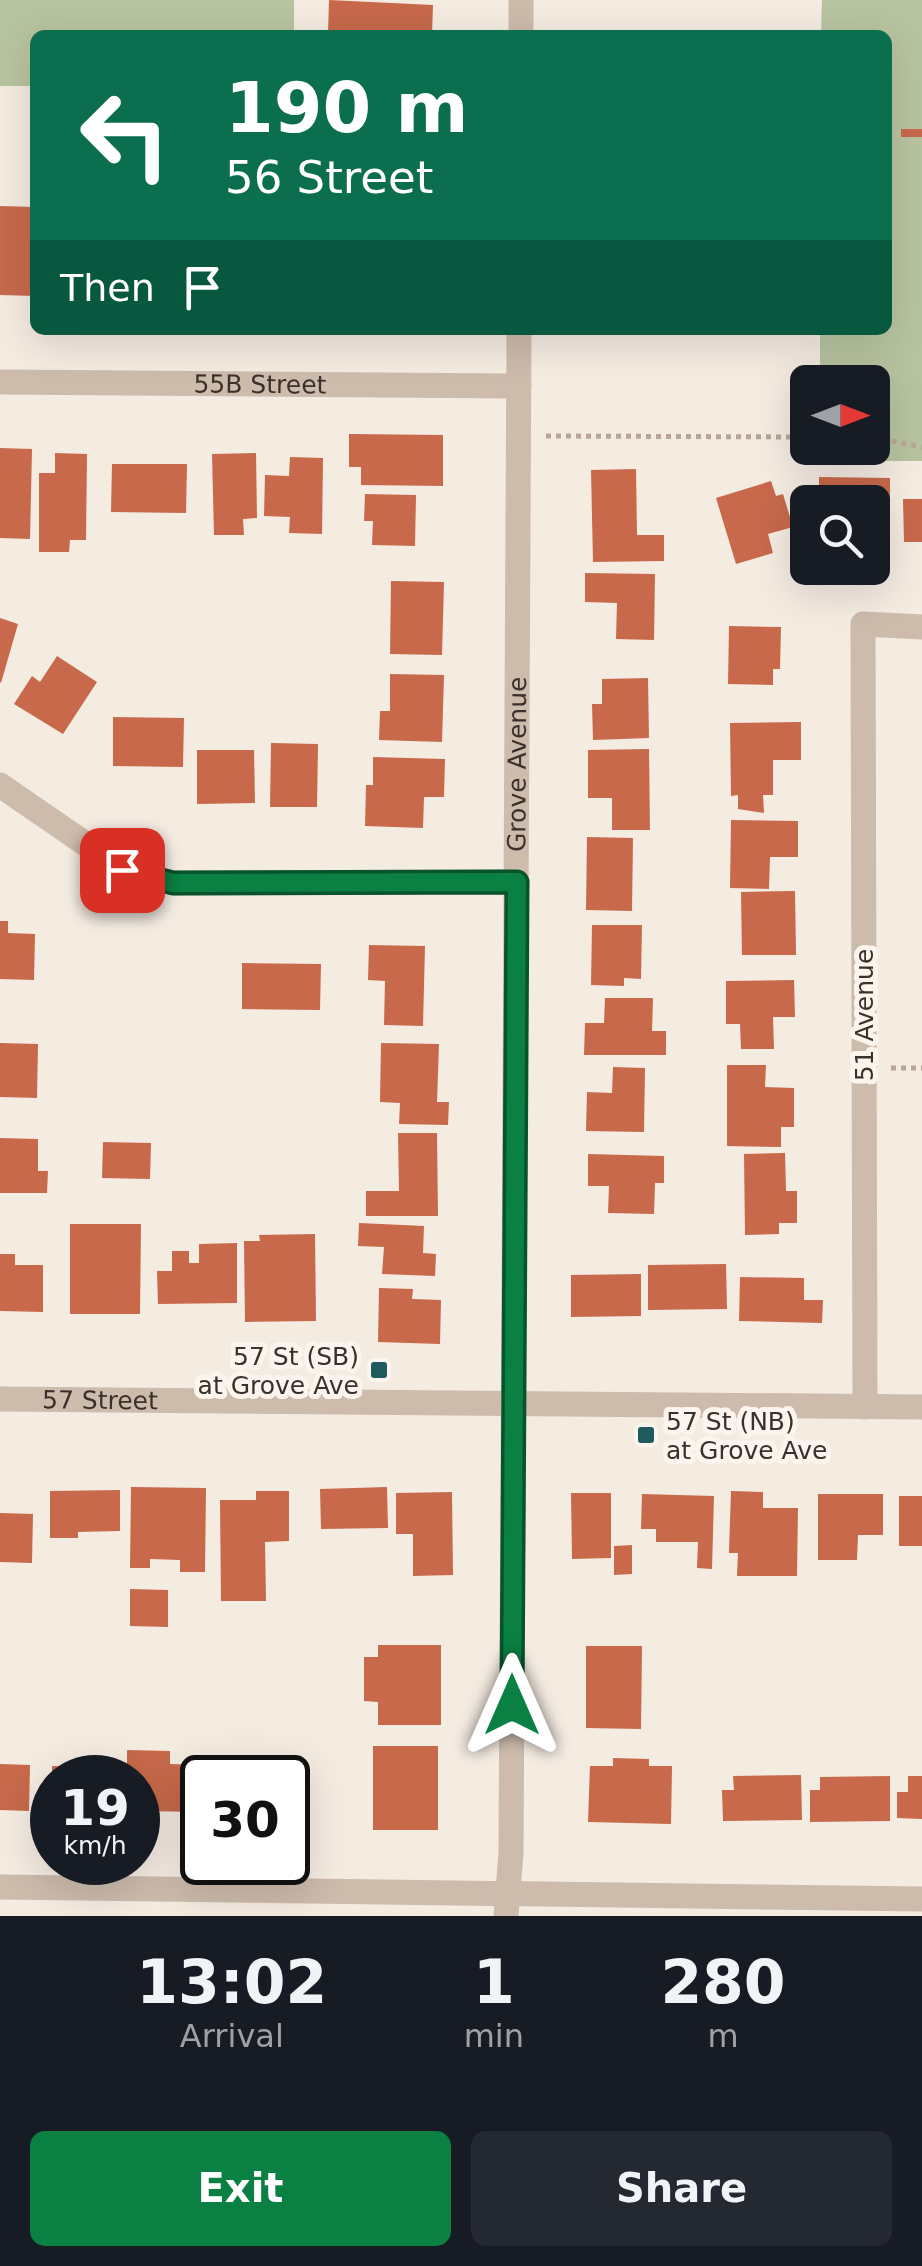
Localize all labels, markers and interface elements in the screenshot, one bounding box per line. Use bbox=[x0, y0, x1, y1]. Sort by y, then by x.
text: 190 m bbox=[225, 67, 468, 149]
icon: left bbox=[60, 70, 190, 200]
text: 56 Street bbox=[225, 151, 433, 204]
icon: arrive bbox=[175, 260, 230, 315]
text: Then bbox=[60, 266, 155, 310]
north arrow bbox=[790, 365, 890, 465]
map controls bbox=[790, 365, 890, 585]
street label: 55B Street bbox=[193, 369, 327, 399]
button: search bbox=[790, 485, 890, 585]
street label: Grove Avenue bbox=[502, 676, 532, 852]
pin bbox=[80, 828, 165, 913]
icon: arrive bbox=[95, 843, 150, 898]
street label: 51 Avenue bbox=[850, 949, 879, 1081]
place label: 57 St (SB) at Grove Ave bbox=[198, 1342, 359, 1400]
marker: 57 St (SB) at Grove Ave bbox=[368, 1359, 390, 1381]
street label: 57 Street bbox=[42, 1385, 158, 1415]
place label: 57 St (NB) at Grove Ave bbox=[666, 1407, 827, 1465]
marker: 57 St (NB) at Grove Ave bbox=[635, 1424, 657, 1446]
position arrow bbox=[460, 1653, 564, 1757]
speed limit sign: 30 bbox=[180, 1755, 310, 1885]
text: 19 bbox=[60, 1779, 130, 1837]
text: km/h bbox=[63, 1831, 127, 1860]
text: 13:02 bbox=[136, 1947, 327, 2017]
text: 1 bbox=[473, 1947, 515, 2017]
text: 280 bbox=[660, 1947, 786, 2017]
text: Arrival bbox=[180, 2017, 284, 2055]
text: min bbox=[464, 2017, 524, 2055]
text: m bbox=[707, 2017, 739, 2055]
button: Exit bbox=[30, 2131, 451, 2246]
button: Share bbox=[471, 2131, 892, 2246]

